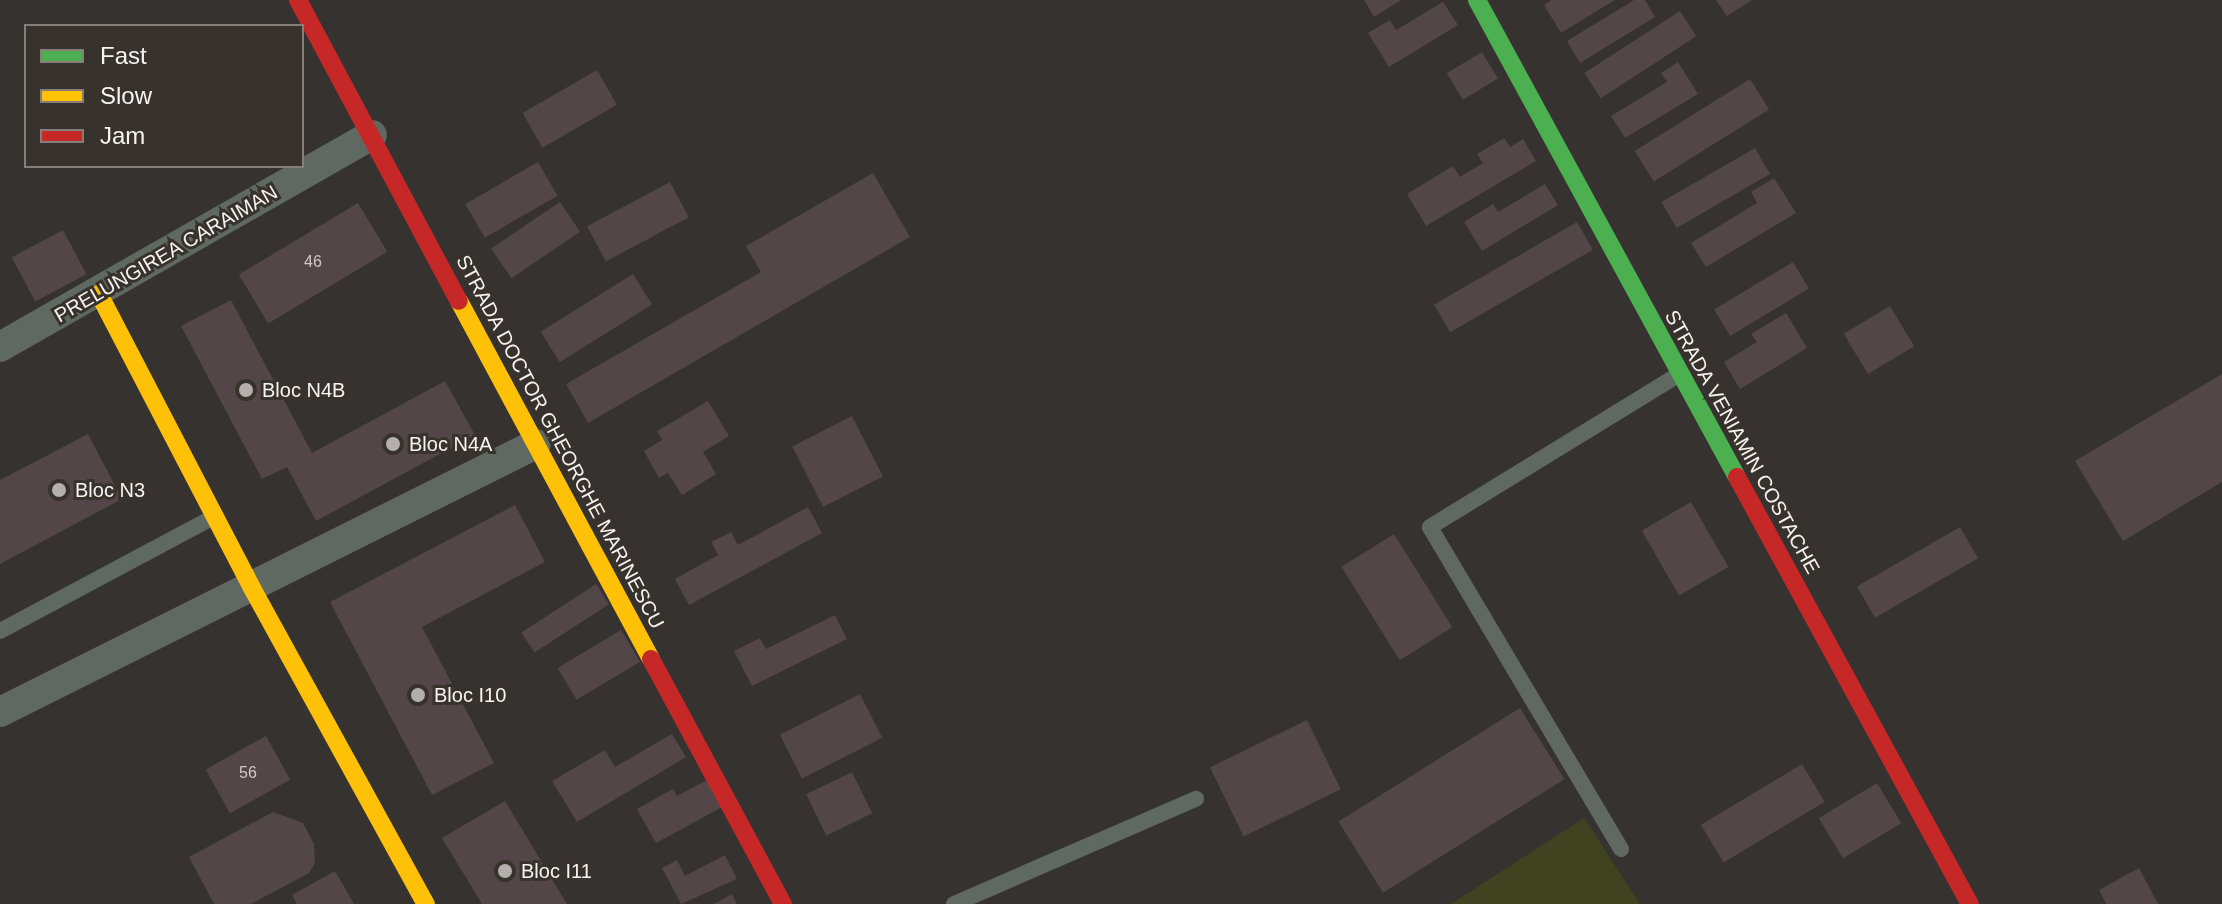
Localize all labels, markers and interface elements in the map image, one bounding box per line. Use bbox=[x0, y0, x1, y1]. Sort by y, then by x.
legend bbox=[24, 24, 304, 168]
text: Fast bbox=[100, 42, 147, 69]
text: Slow bbox=[100, 82, 152, 109]
text: Jam bbox=[100, 122, 145, 149]
street label: PRELUNGIREA CARAIMAN bbox=[50, 180, 282, 328]
street label: STRADA DOCTOR GHEORGHE MARINESCU bbox=[451, 251, 669, 633]
house number: 46 bbox=[304, 252, 322, 272]
street label: STRADA VENIAMIN COSTACHE bbox=[1659, 306, 1825, 578]
place label: Bloc N4B bbox=[262, 378, 345, 402]
marker: Bloc N4B bbox=[237, 381, 255, 399]
place label: Bloc N4A bbox=[409, 432, 492, 456]
marker: Bloc N4A bbox=[384, 435, 402, 453]
place label: Bloc N3 bbox=[75, 478, 145, 502]
marker: Bloc N3 bbox=[50, 481, 68, 499]
place label: Bloc I10 bbox=[434, 683, 506, 707]
marker: Bloc I10 bbox=[409, 686, 427, 704]
house number: 56 bbox=[239, 763, 257, 783]
place label: Bloc I11 bbox=[521, 859, 592, 883]
marker: Bloc I11 bbox=[496, 862, 514, 880]

